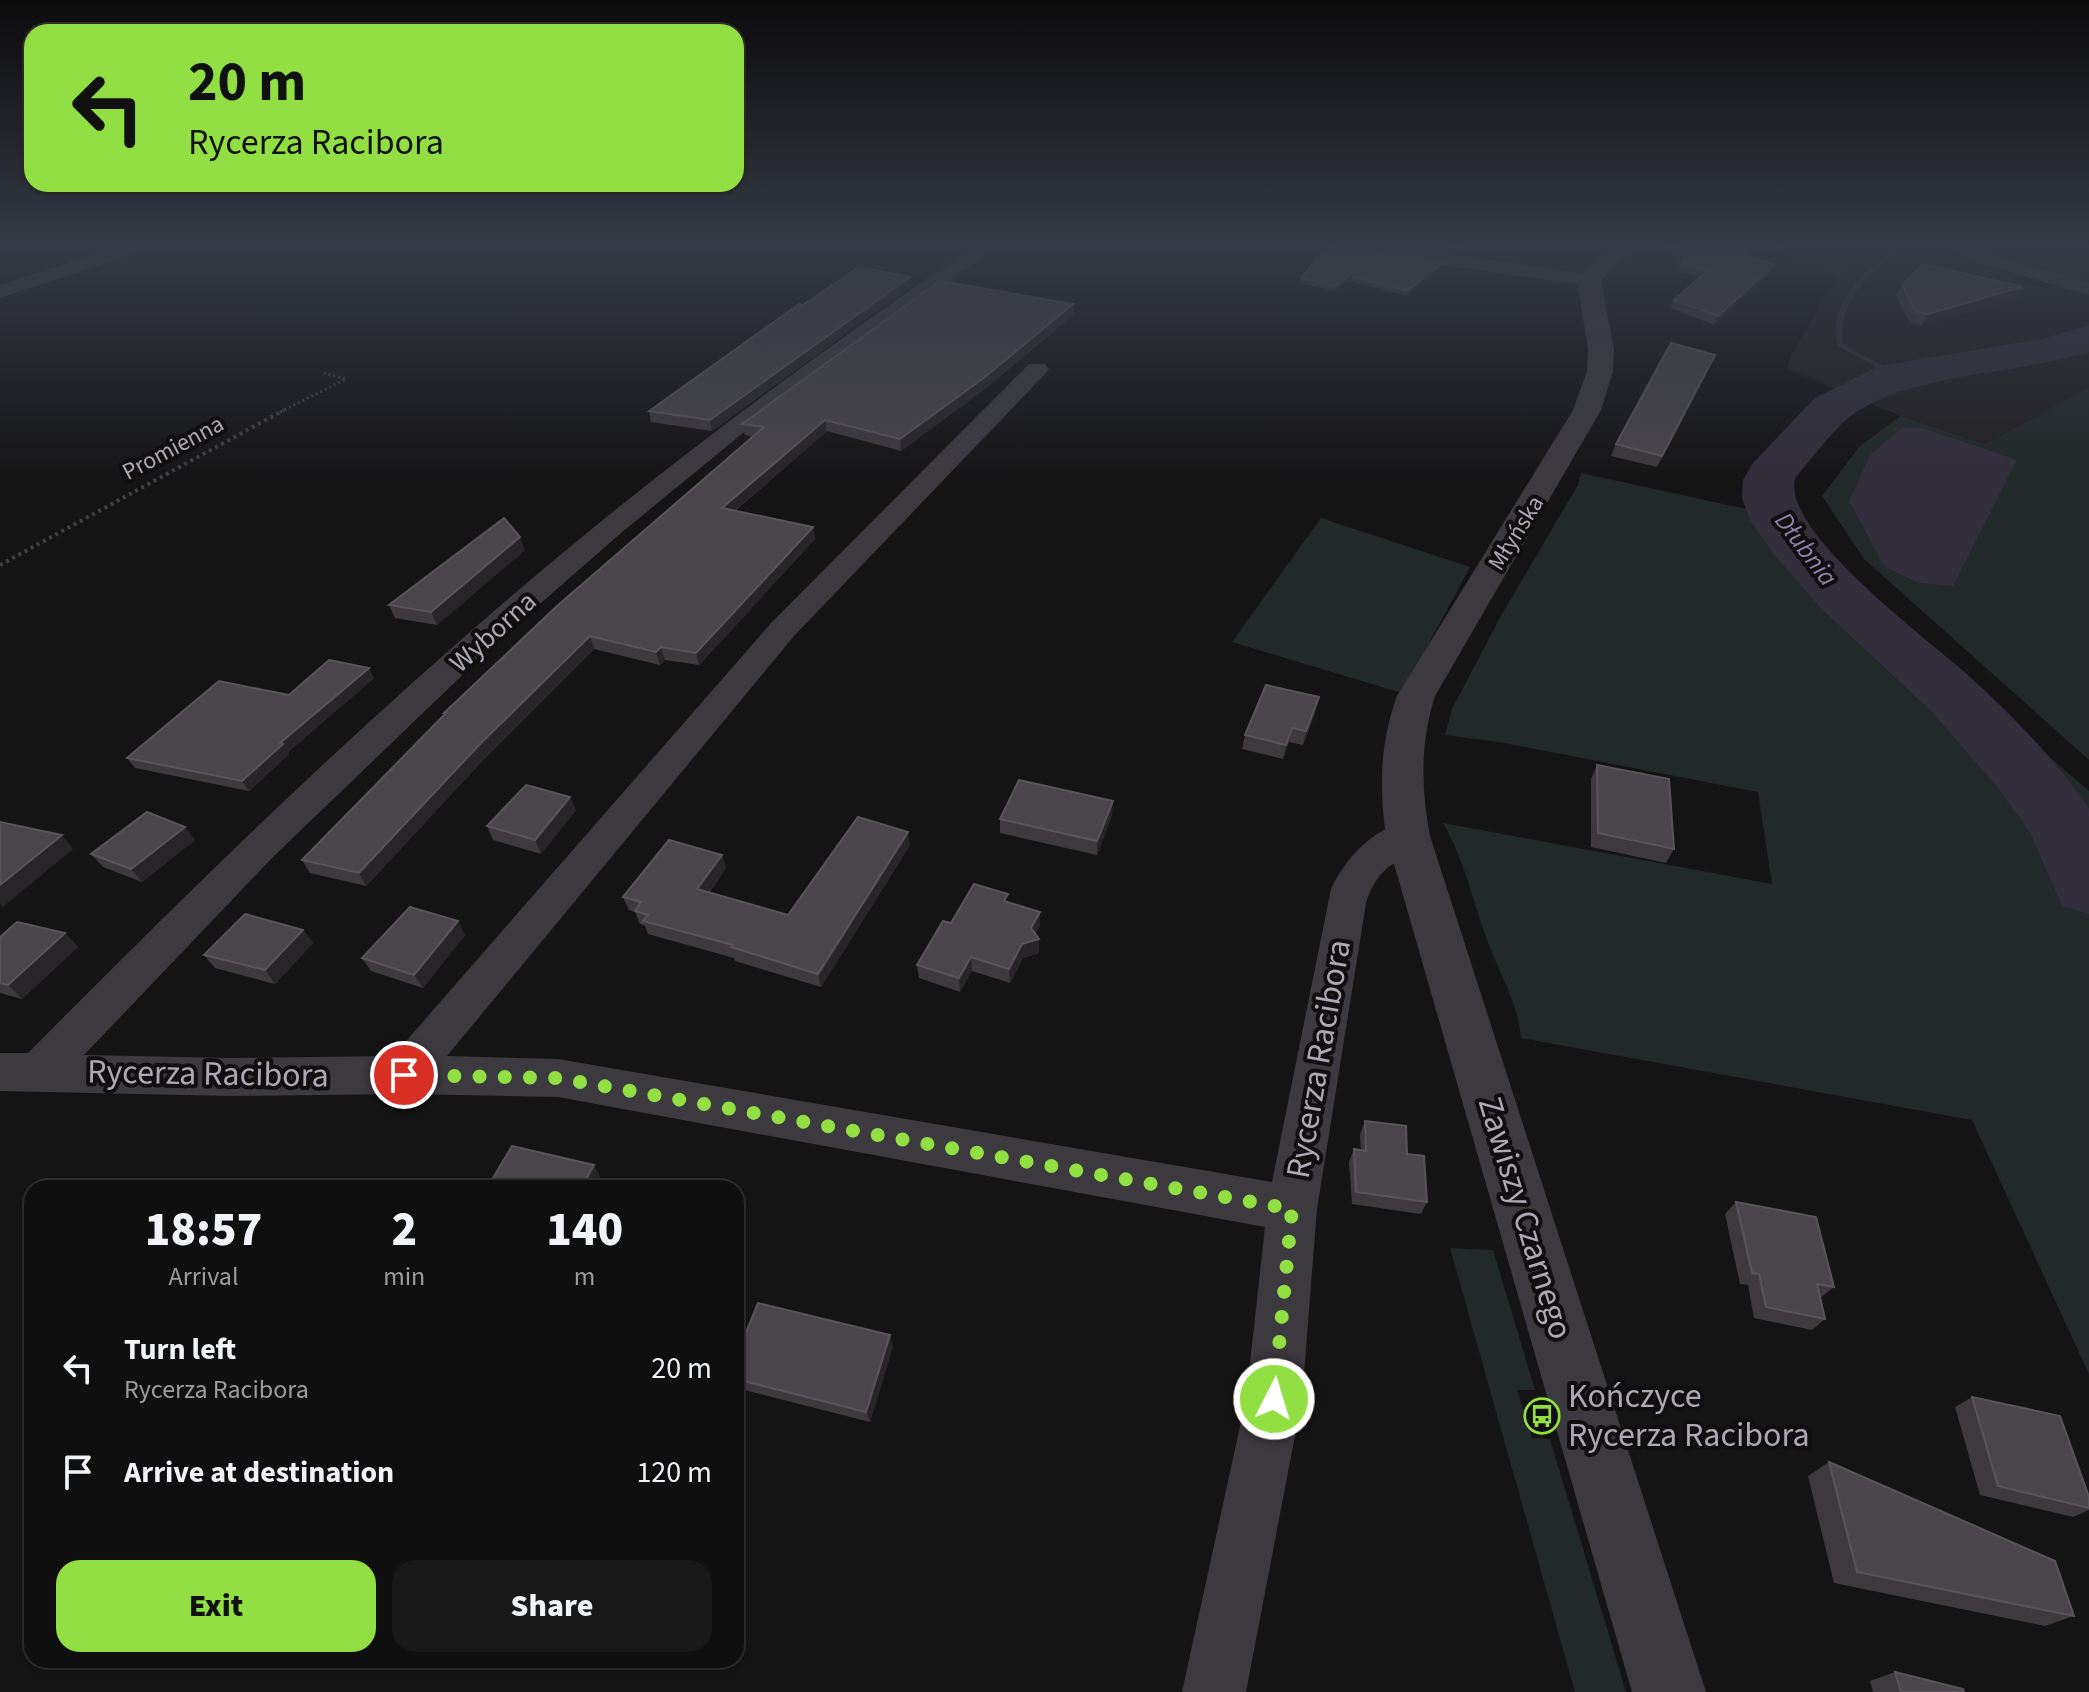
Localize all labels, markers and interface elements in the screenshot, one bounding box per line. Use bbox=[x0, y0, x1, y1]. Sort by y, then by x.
text: 20 m bbox=[188, 43, 306, 122]
icon: left bbox=[56, 56, 160, 160]
text: Rycerza Racibora bbox=[188, 117, 444, 168]
street label: Promienna bbox=[116, 407, 230, 489]
street label: Młyńska bbox=[1479, 489, 1553, 577]
water label: Dłubnia bbox=[1766, 504, 1846, 594]
street label: Wyborna bbox=[441, 582, 545, 682]
street label: Rycerza Racibora bbox=[1274, 936, 1364, 1182]
pin bbox=[370, 1041, 438, 1109]
street label: Rycerza Racibora bbox=[87, 1047, 329, 1101]
icon: arrive bbox=[382, 1053, 426, 1097]
street label: Zawiszy Czarnego bbox=[1465, 1091, 1585, 1345]
text: 18:57 bbox=[145, 1196, 262, 1264]
text: 2 bbox=[391, 1196, 417, 1264]
text: 140 bbox=[546, 1196, 623, 1264]
text: Arrival bbox=[169, 1258, 239, 1295]
text: min bbox=[383, 1258, 425, 1295]
text: m bbox=[574, 1258, 595, 1295]
text: Turn left bbox=[124, 1328, 236, 1371]
icon: left bbox=[56, 1346, 100, 1390]
text: 20 m bbox=[651, 1347, 712, 1390]
position arrow bbox=[1232, 1357, 1316, 1441]
text: Rycerza Racibora bbox=[124, 1371, 309, 1408]
place label: Kończyce Rycerza Racibora bbox=[1568, 1372, 1810, 1460]
bus stop icon: Kończyce Rycerza Racibora bbox=[1523, 1397, 1561, 1435]
icon: arrive bbox=[56, 1450, 100, 1494]
text: Arrive at destination bbox=[124, 1451, 394, 1494]
text: 120 m bbox=[636, 1451, 712, 1494]
button: Exit bbox=[56, 1560, 376, 1652]
button: Share bbox=[392, 1560, 712, 1652]

